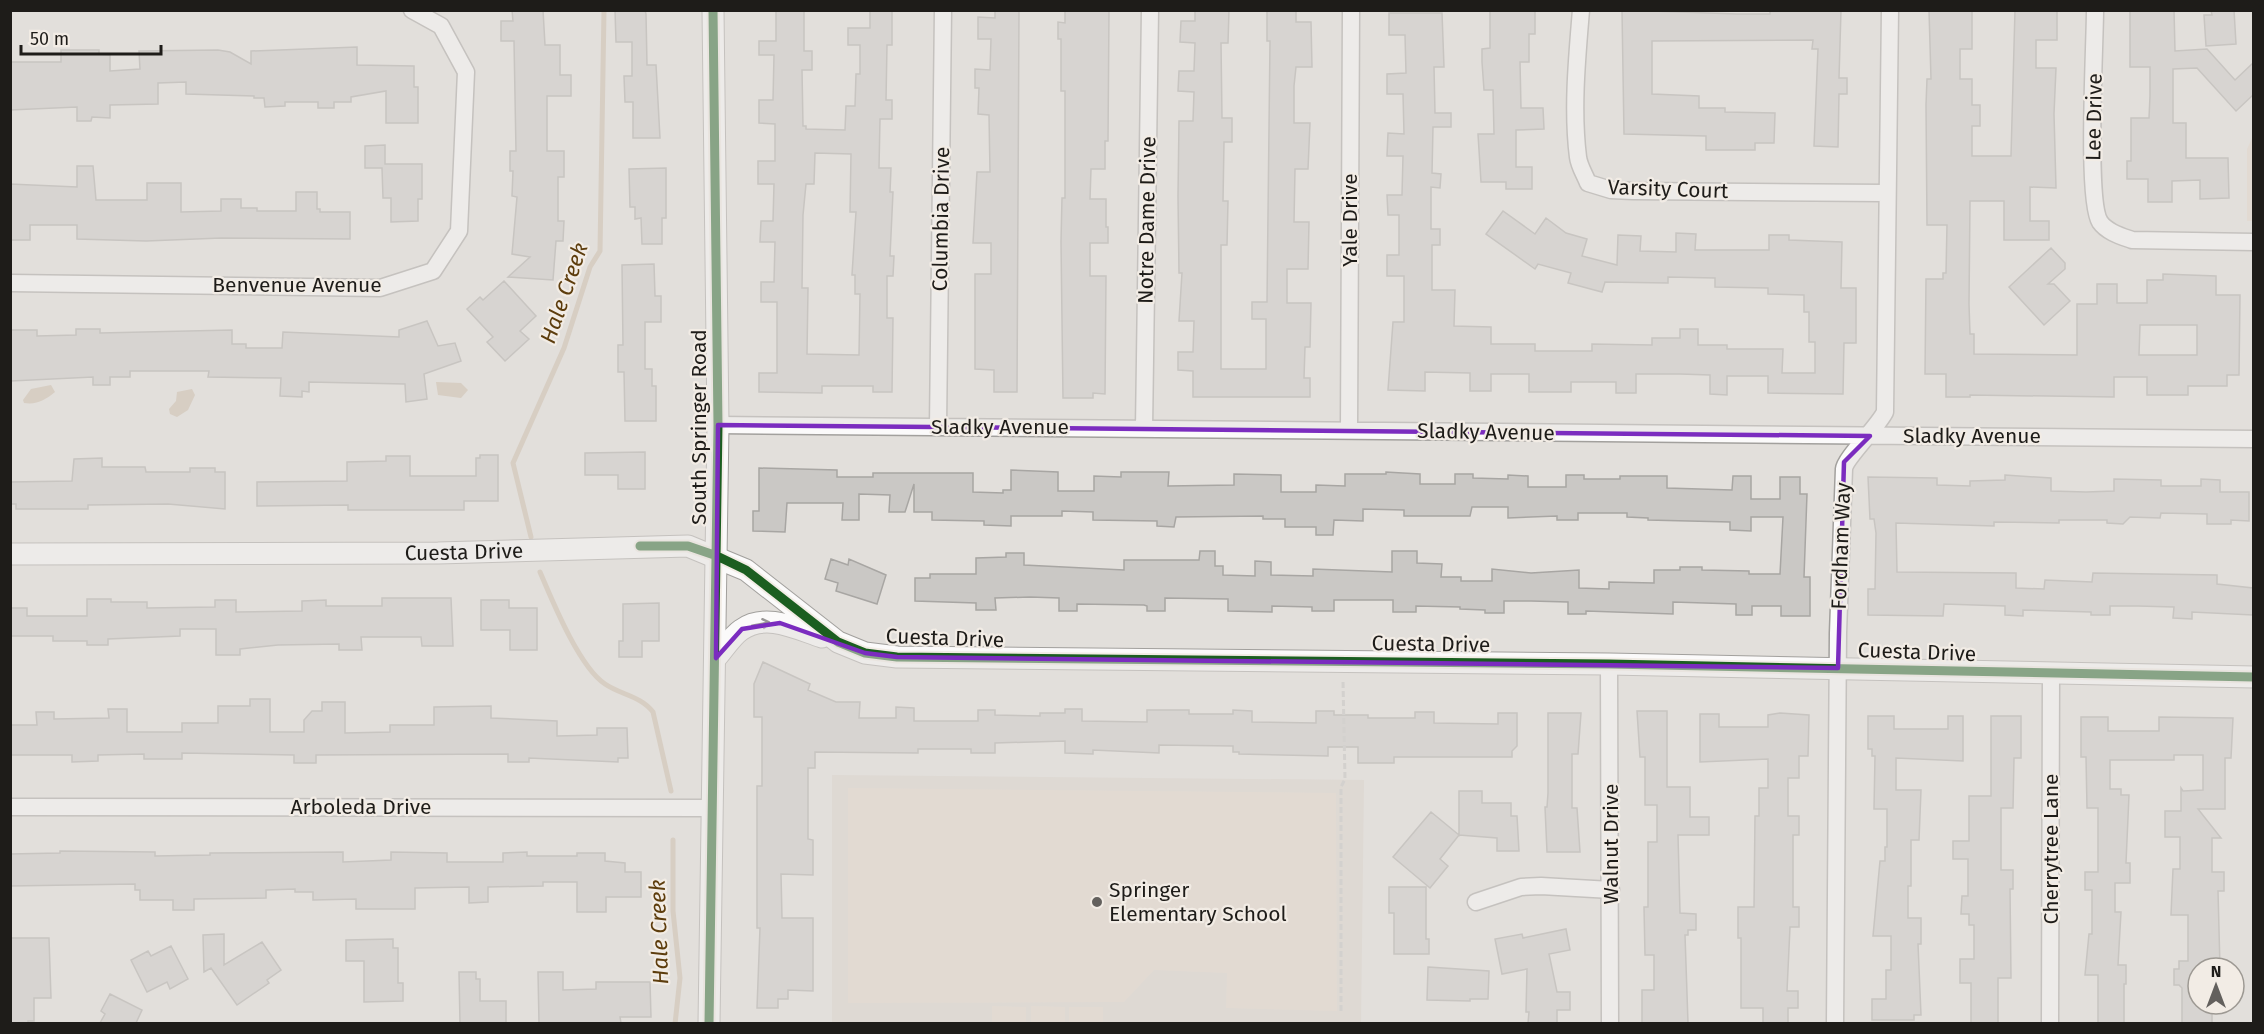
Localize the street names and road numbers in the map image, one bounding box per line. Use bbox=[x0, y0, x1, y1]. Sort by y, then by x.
street label: Lee Drive bbox=[2080, 73, 2108, 161]
street label: Notre Dame Drive bbox=[1133, 136, 1161, 304]
street label: Columbia Drive bbox=[927, 146, 955, 292]
street label: Yale Drive bbox=[1337, 173, 1363, 267]
street label: Varsity Court bbox=[1607, 174, 1729, 204]
street label: Benvenue Avenue bbox=[212, 272, 382, 298]
street label: South Springer Road bbox=[686, 329, 712, 525]
street label: Sladky Avenue bbox=[931, 414, 1069, 440]
street label: Sladky Avenue bbox=[1417, 418, 1555, 446]
street label: Sladky Avenue bbox=[1903, 423, 2041, 449]
street label: Fordham Way bbox=[1826, 481, 1856, 610]
street label: Cuesta Drive bbox=[405, 538, 524, 566]
street label: Cuesta Drive bbox=[885, 623, 1005, 653]
street label: Cuesta Drive bbox=[1372, 630, 1490, 658]
street label: Cuesta Drive bbox=[1857, 637, 1977, 667]
street label: Cherrytree Lane bbox=[2038, 774, 2064, 924]
street label: Walnut Drive bbox=[1598, 783, 1624, 905]
street label: Arboleda Drive bbox=[290, 794, 432, 820]

